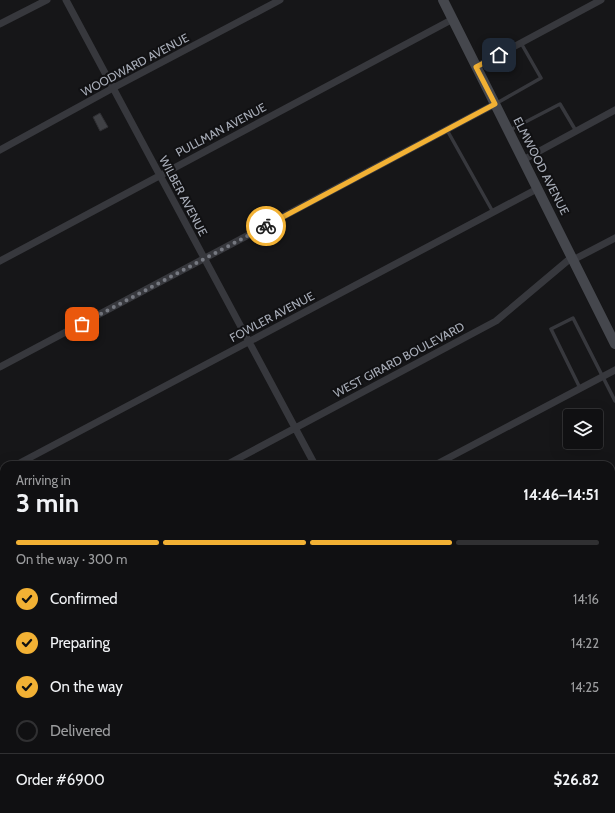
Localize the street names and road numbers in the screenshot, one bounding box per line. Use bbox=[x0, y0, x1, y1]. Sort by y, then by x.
street label: WOODWARD AVENUE bbox=[78, 30, 192, 99]
street label: PULLMAN AVENUE bbox=[173, 99, 269, 160]
street label: ELMWOOD AVENUE bbox=[510, 114, 573, 218]
street label: WILBER AVENUE bbox=[156, 153, 211, 239]
street label: FOWLER AVENUE bbox=[227, 288, 317, 345]
street label: WEST GIRARD BOULEVARD bbox=[331, 318, 467, 401]

